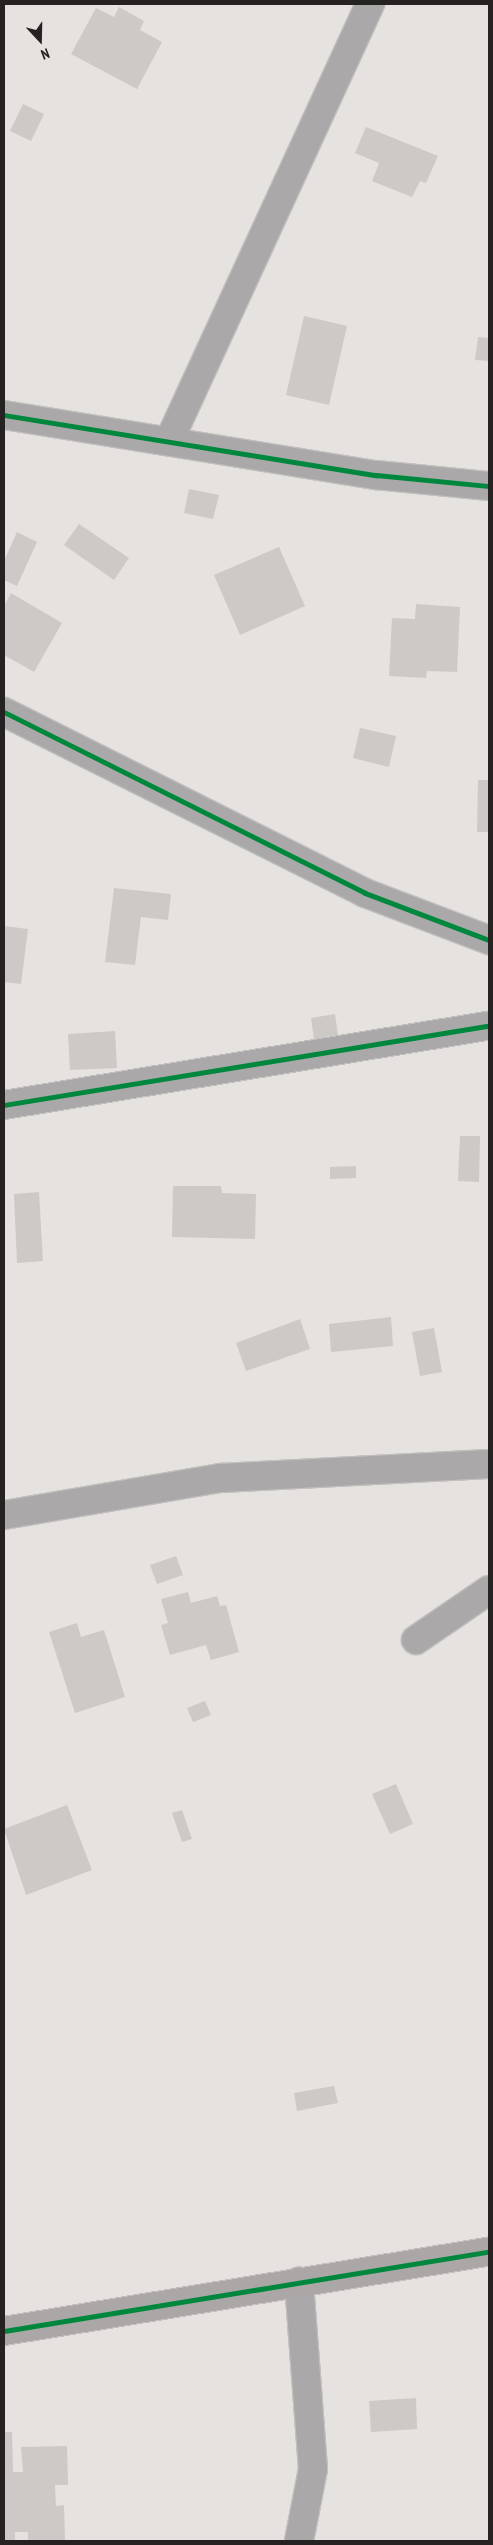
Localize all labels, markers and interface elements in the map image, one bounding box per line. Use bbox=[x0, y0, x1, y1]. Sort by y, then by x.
north arrow bbox=[15, 15, 65, 65]
text: N bbox=[39, 44, 52, 64]

